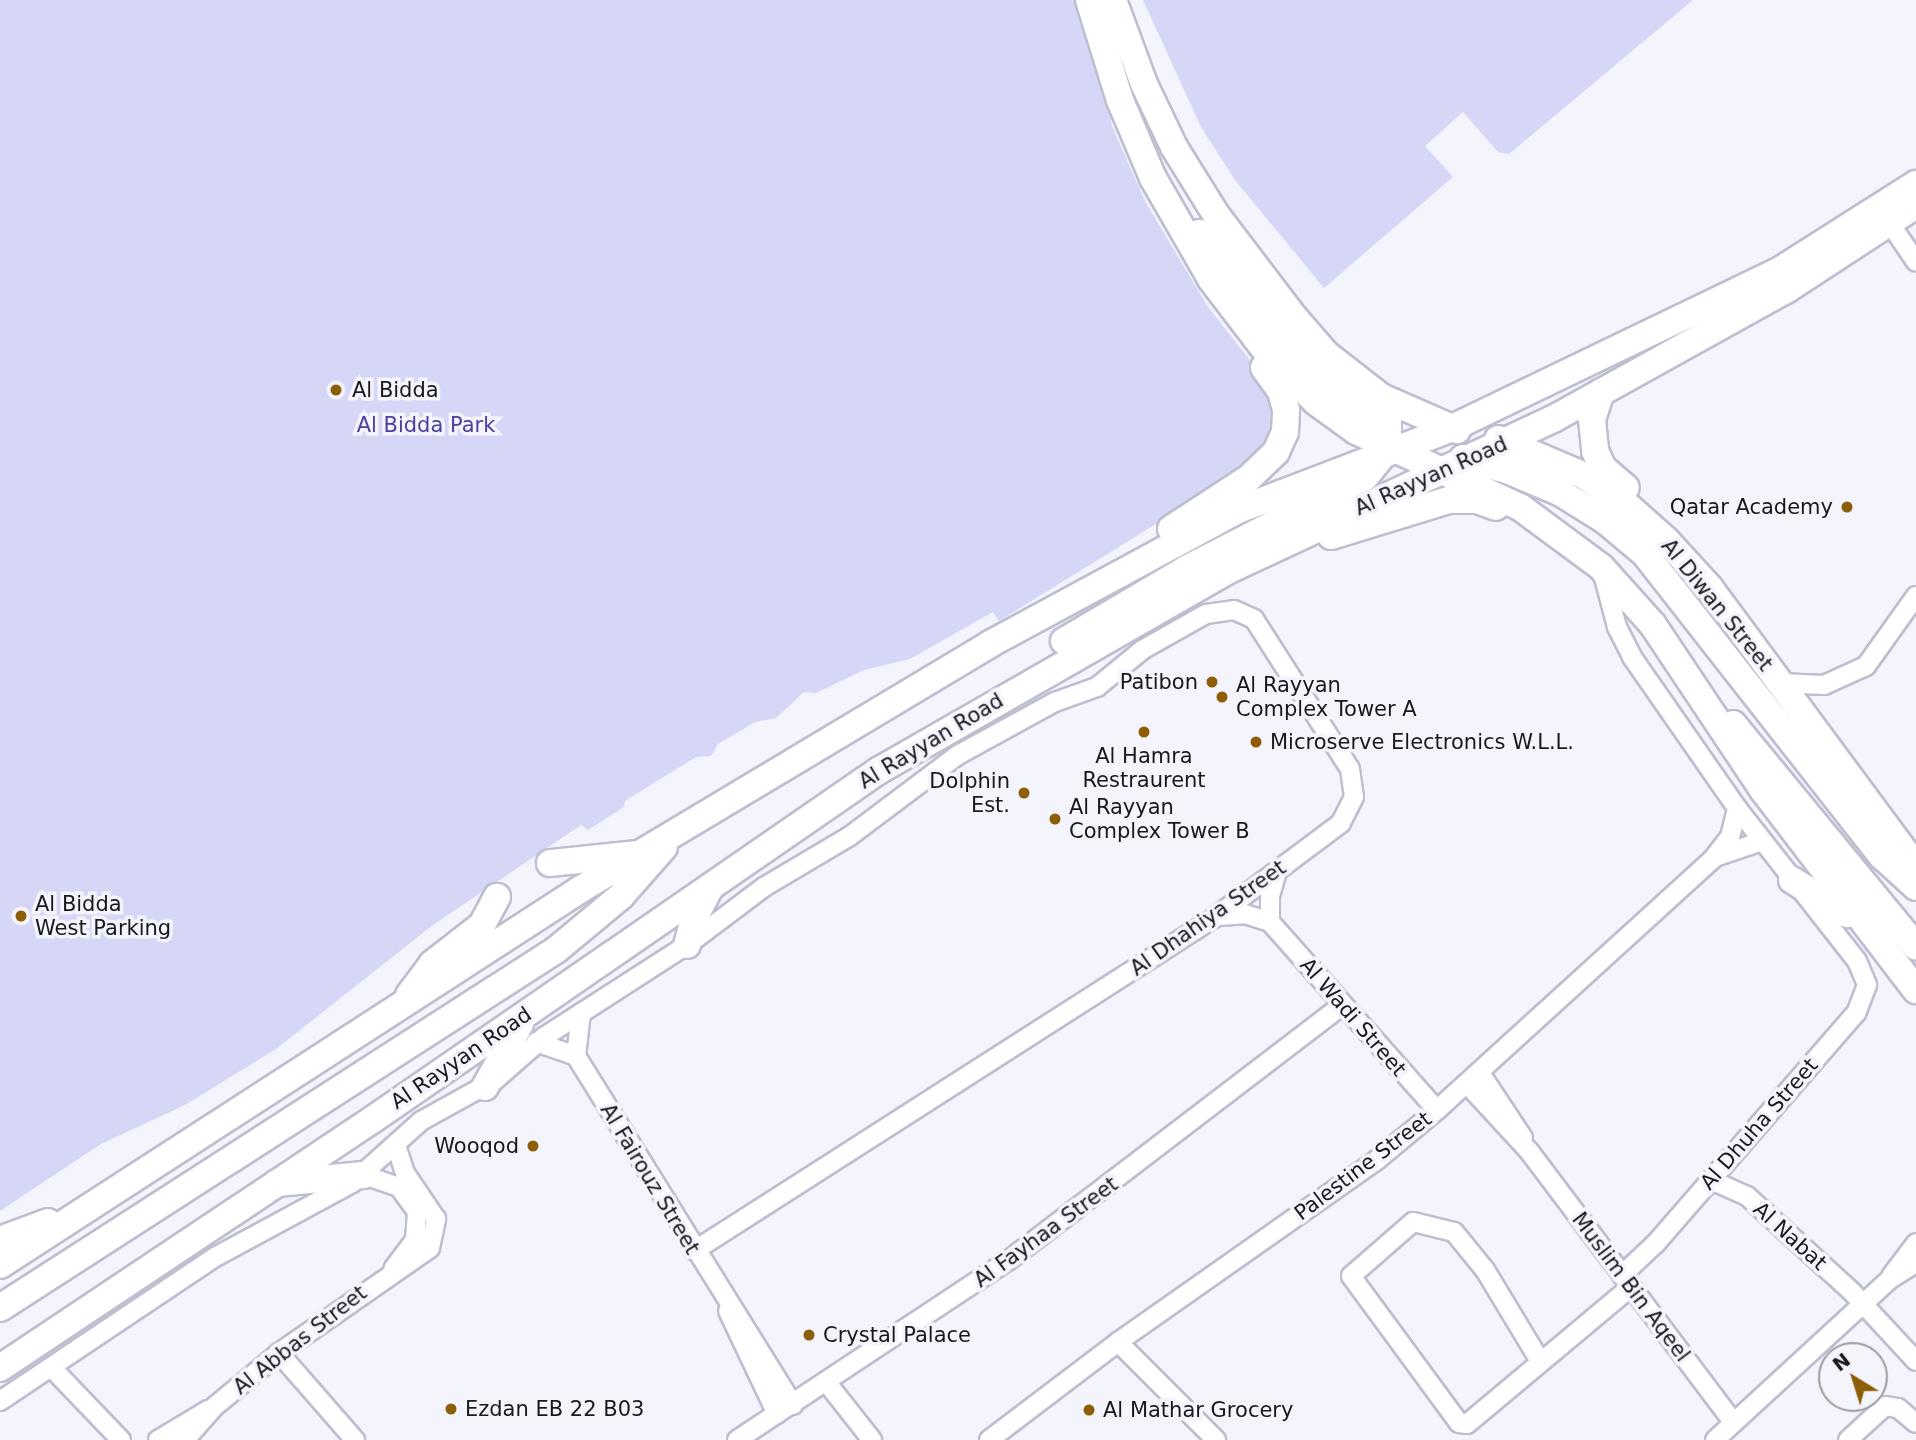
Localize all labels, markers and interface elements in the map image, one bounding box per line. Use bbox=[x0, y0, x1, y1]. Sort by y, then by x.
place label: Al Bidda bbox=[352, 377, 439, 403]
marker: Al Bidda bbox=[326, 380, 346, 400]
park label: Al Bidda Park bbox=[357, 412, 495, 438]
street label: Al Rayyan Road bbox=[1351, 431, 1511, 521]
place label: Qatar Academy bbox=[1670, 494, 1833, 520]
marker: Qatar Academy bbox=[1839, 499, 1855, 515]
street label: Al Diwan Street bbox=[1656, 534, 1778, 676]
place label: Patibon bbox=[1120, 669, 1198, 695]
place label: Al Rayyan Complex Tower A bbox=[1236, 672, 1417, 722]
marker: Patibon bbox=[1204, 674, 1220, 690]
street label: Al Rayyan Road bbox=[854, 688, 1008, 794]
marker: Al Rayyan Complex Tower A bbox=[1214, 689, 1230, 705]
marker: Al Hamra Restraurent bbox=[1136, 724, 1152, 740]
place label: Microserve Electronics W.L.L. bbox=[1270, 729, 1574, 755]
marker: Microserve Electronics W.L.L. bbox=[1248, 734, 1264, 750]
place label: Al Hamra Restraurent bbox=[1082, 743, 1206, 793]
place label: Dolphin Est. bbox=[929, 768, 1010, 818]
marker: Dolphin Est. bbox=[1016, 785, 1032, 801]
place label: Al Rayyan Complex Tower B bbox=[1069, 794, 1250, 844]
marker: Al Rayyan Complex Tower B bbox=[1047, 811, 1063, 827]
street label: Al Dhahiya Street bbox=[1125, 855, 1291, 981]
place label: Al Bidda West Parking bbox=[35, 891, 171, 941]
marker: Al Bidda West Parking bbox=[13, 908, 29, 924]
street label: Al Wadi Street bbox=[1295, 953, 1411, 1081]
street label: Al Rayyan Road bbox=[386, 1002, 536, 1114]
street label: Al Dhuha Street bbox=[1695, 1053, 1823, 1195]
street label: Al Fairouz Street bbox=[595, 1099, 705, 1259]
street label: Palestine Street bbox=[1290, 1106, 1436, 1226]
place label: Wooqod bbox=[434, 1133, 519, 1159]
marker: Wooqod bbox=[525, 1138, 541, 1154]
street label: Al Fayhaa Street bbox=[969, 1171, 1123, 1293]
street label: Al Nabat bbox=[1748, 1197, 1832, 1275]
street label: Muslim Bin Aqeel bbox=[1567, 1207, 1695, 1367]
street label: Al Abbas Street bbox=[228, 1280, 372, 1400]
place label: Crystal Palace bbox=[823, 1322, 971, 1348]
marker: Crystal Palace bbox=[801, 1327, 817, 1343]
north arrow bbox=[1818, 1342, 1888, 1412]
text: N bbox=[1828, 1348, 1854, 1376]
place label: Ezdan EB 22 B03 bbox=[465, 1396, 644, 1422]
place label: Al Mathar Grocery bbox=[1103, 1397, 1293, 1423]
marker: Ezdan EB 22 B03 bbox=[443, 1401, 459, 1417]
marker: Al Mathar Grocery bbox=[1081, 1402, 1097, 1418]

